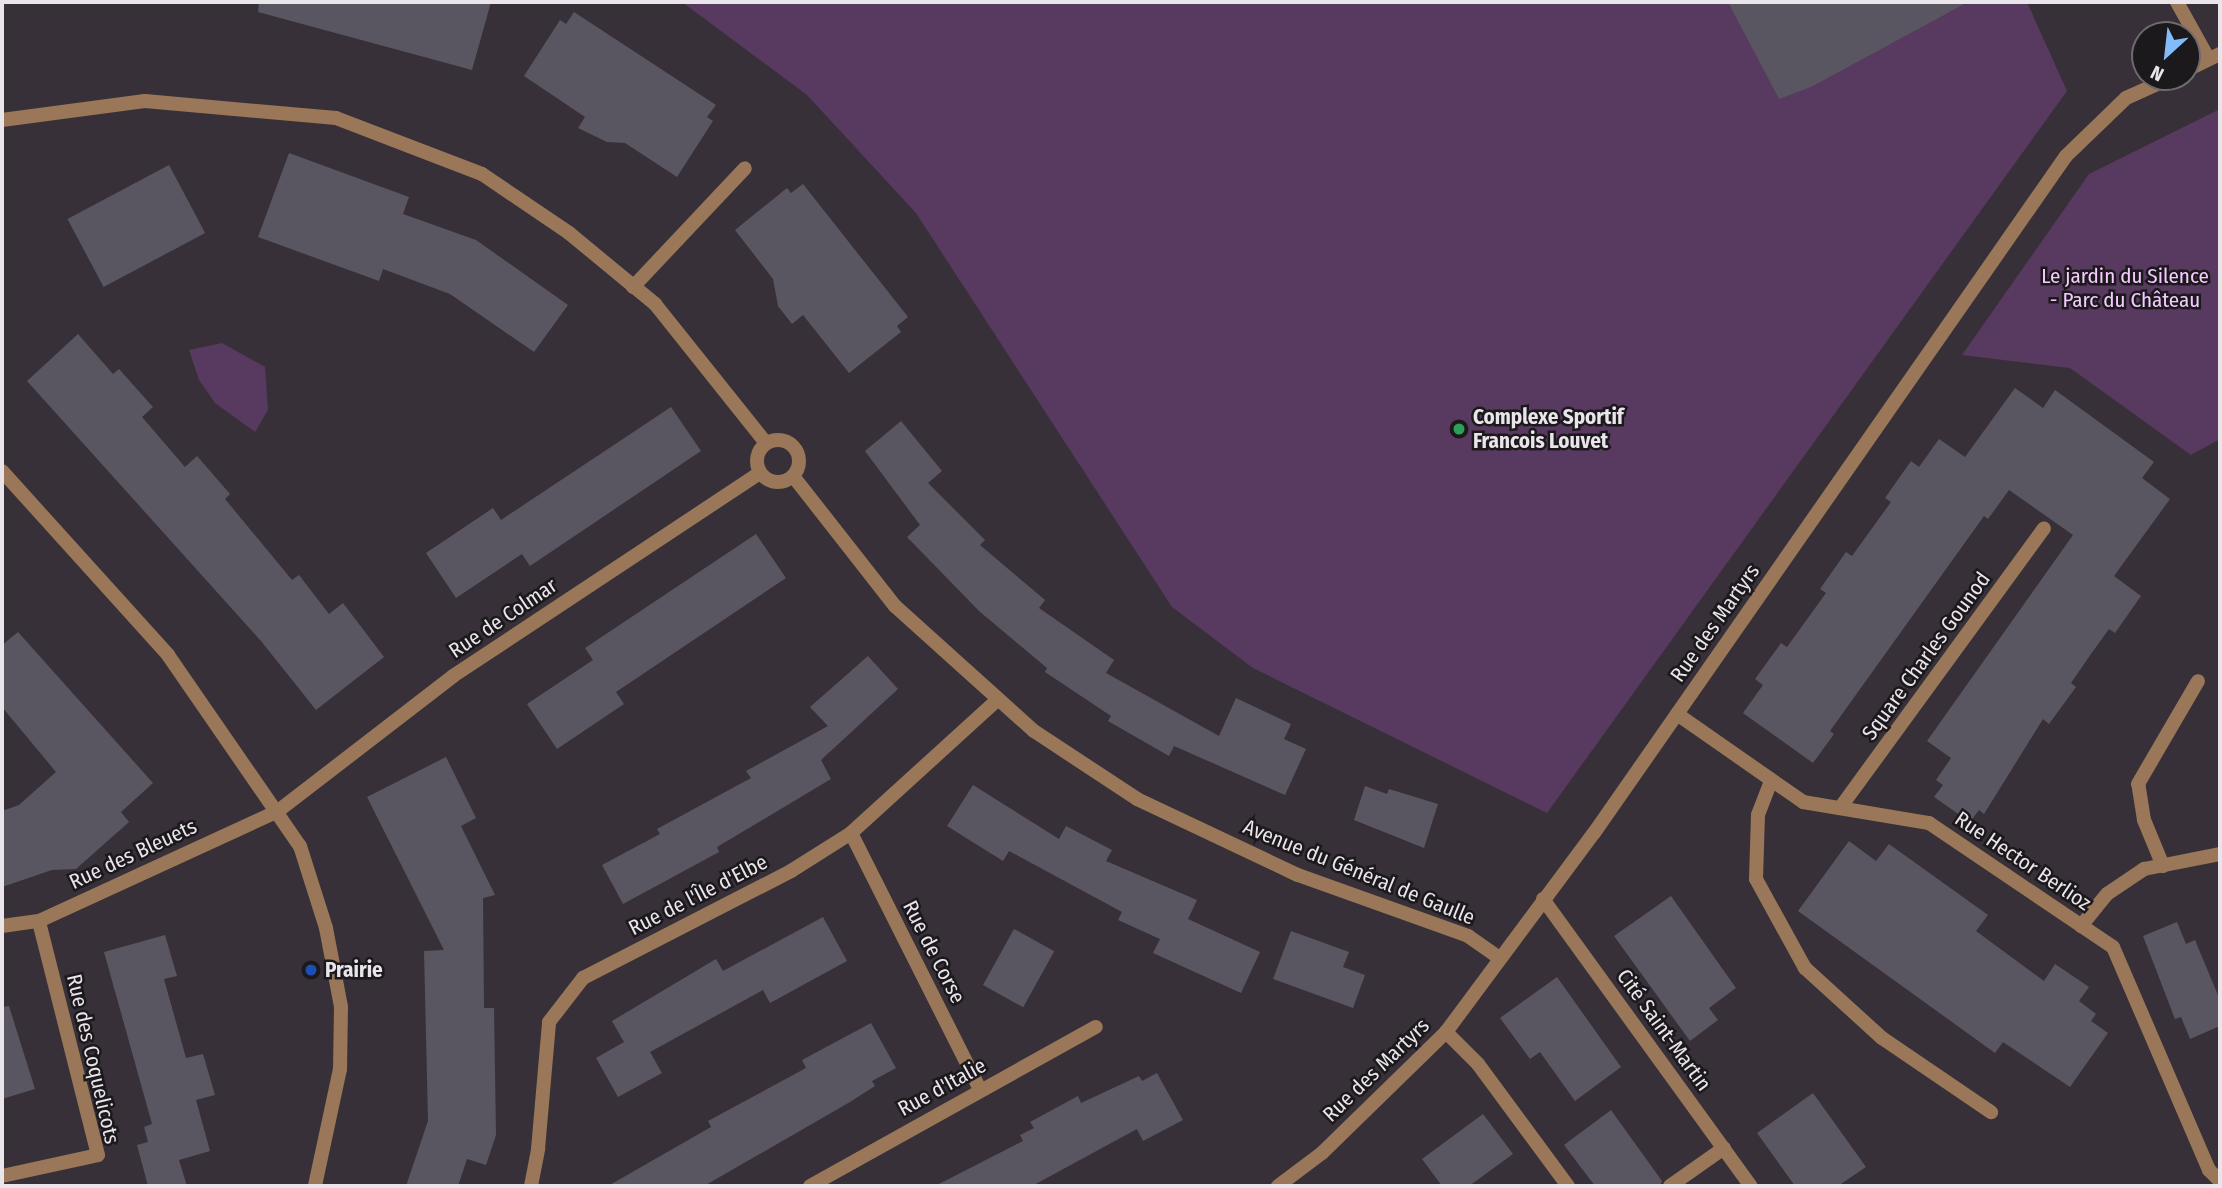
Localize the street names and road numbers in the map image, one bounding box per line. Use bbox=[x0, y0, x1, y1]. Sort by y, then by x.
street label: Rue des Martyrs bbox=[1665, 559, 1765, 687]
street label: Square Charles Gounod bbox=[1857, 567, 1995, 745]
street label: Rue de Colmar bbox=[444, 573, 562, 663]
street label: Rue Hector Berlioz bbox=[1950, 806, 2096, 916]
street label: Rue des Bleuets bbox=[65, 813, 201, 895]
street label: Avenue du Général de Gaulle bbox=[1240, 814, 1478, 930]
street label: Rue de l'Île d'Elbe bbox=[624, 849, 772, 941]
street label: Rue de Corse bbox=[897, 896, 971, 1008]
street label: Cité Saint-Martin bbox=[1611, 964, 1717, 1096]
street label: Rue des Coquelicots bbox=[61, 972, 125, 1146]
street label: Rue des Martyrs bbox=[1318, 1013, 1434, 1127]
street label: Rue d'Italie bbox=[894, 1053, 990, 1121]

